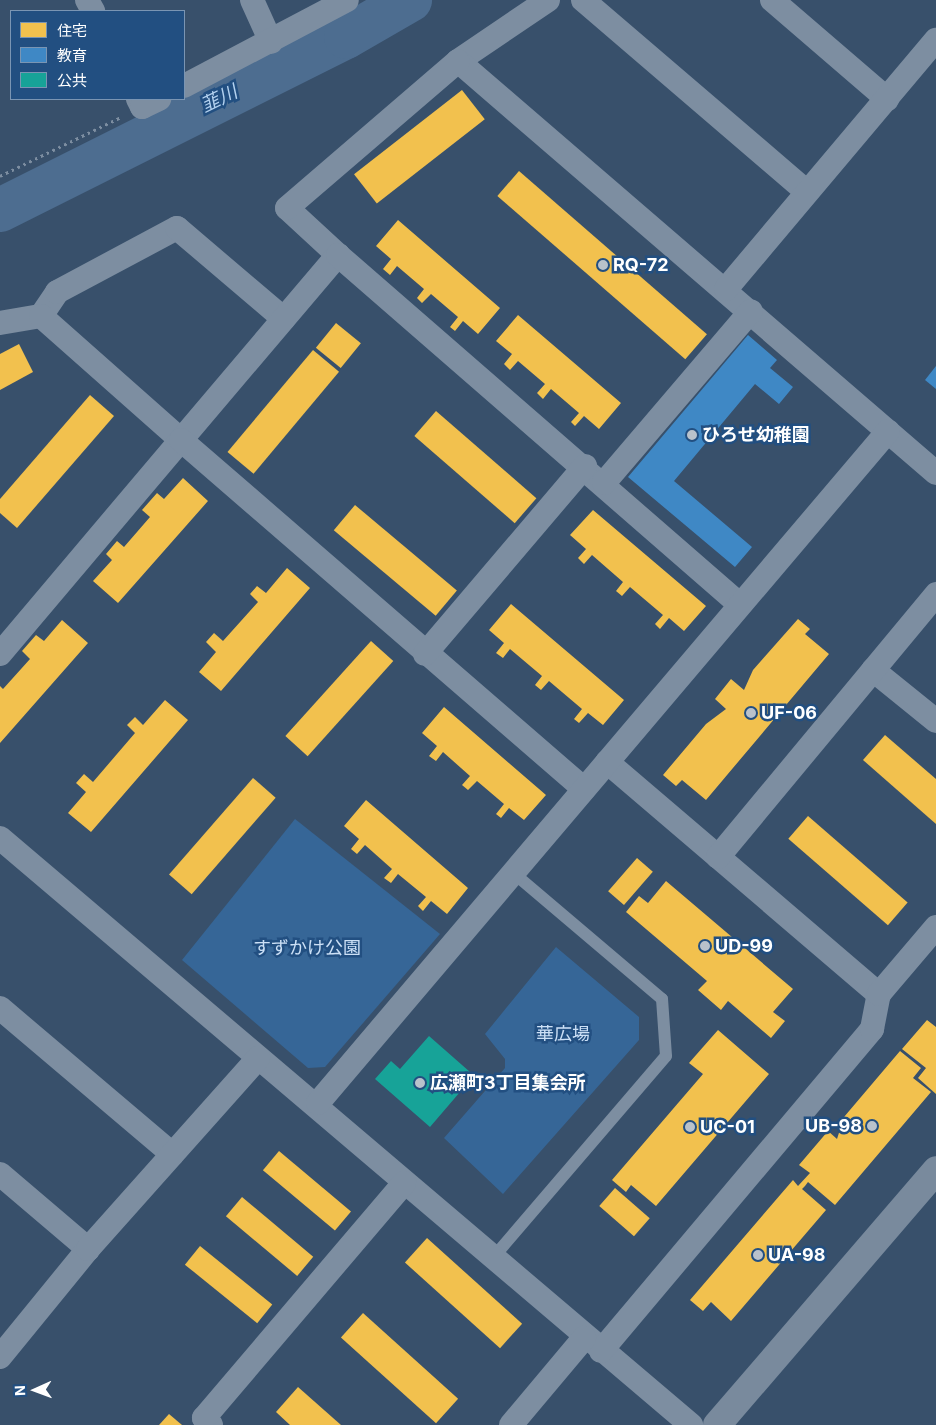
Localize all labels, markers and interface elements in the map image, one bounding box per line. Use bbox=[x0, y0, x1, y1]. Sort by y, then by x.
legend bbox=[10, 10, 185, 100]
text: 住宅 bbox=[57, 21, 87, 40]
text: 教育 bbox=[57, 46, 87, 65]
text: 公共 bbox=[57, 71, 87, 90]
water label: 韮川 bbox=[197, 80, 241, 118]
place label: RQ-72 bbox=[613, 254, 669, 276]
marker: RQ-72 bbox=[597, 259, 609, 271]
place label: ひろせ幼稚園 bbox=[702, 424, 810, 446]
marker: ひろせ幼稚園 bbox=[686, 429, 698, 441]
place label: UF-06 bbox=[761, 702, 817, 724]
marker: UF-06 bbox=[745, 707, 757, 719]
place label: UD-99 bbox=[715, 935, 773, 957]
park label: すずかけ公園 bbox=[253, 937, 361, 959]
marker: UD-99 bbox=[699, 940, 711, 952]
park label: 華広場 bbox=[536, 1023, 590, 1045]
place label: 広瀬町3丁目集会所 bbox=[430, 1072, 586, 1094]
marker: 広瀬町3丁目集会所 bbox=[414, 1077, 426, 1089]
place label: UB-98 bbox=[805, 1115, 862, 1137]
place label: UC-01 bbox=[700, 1116, 755, 1138]
marker: UB-98 bbox=[866, 1120, 878, 1132]
marker: UC-01 bbox=[684, 1121, 696, 1133]
place label: UA-98 bbox=[768, 1244, 825, 1266]
marker: UA-98 bbox=[752, 1249, 764, 1261]
north arrow bbox=[10, 1365, 60, 1415]
text: N bbox=[11, 1385, 28, 1396]

